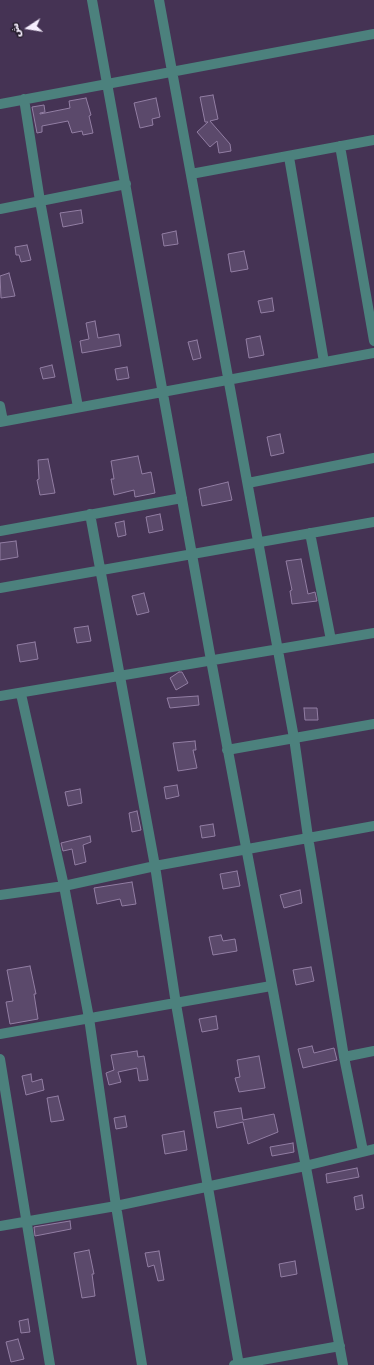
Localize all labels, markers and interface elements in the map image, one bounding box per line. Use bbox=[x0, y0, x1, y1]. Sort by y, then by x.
north arrow bbox=[8, 8, 48, 48]
text: ش bbox=[8, 22, 24, 39]

